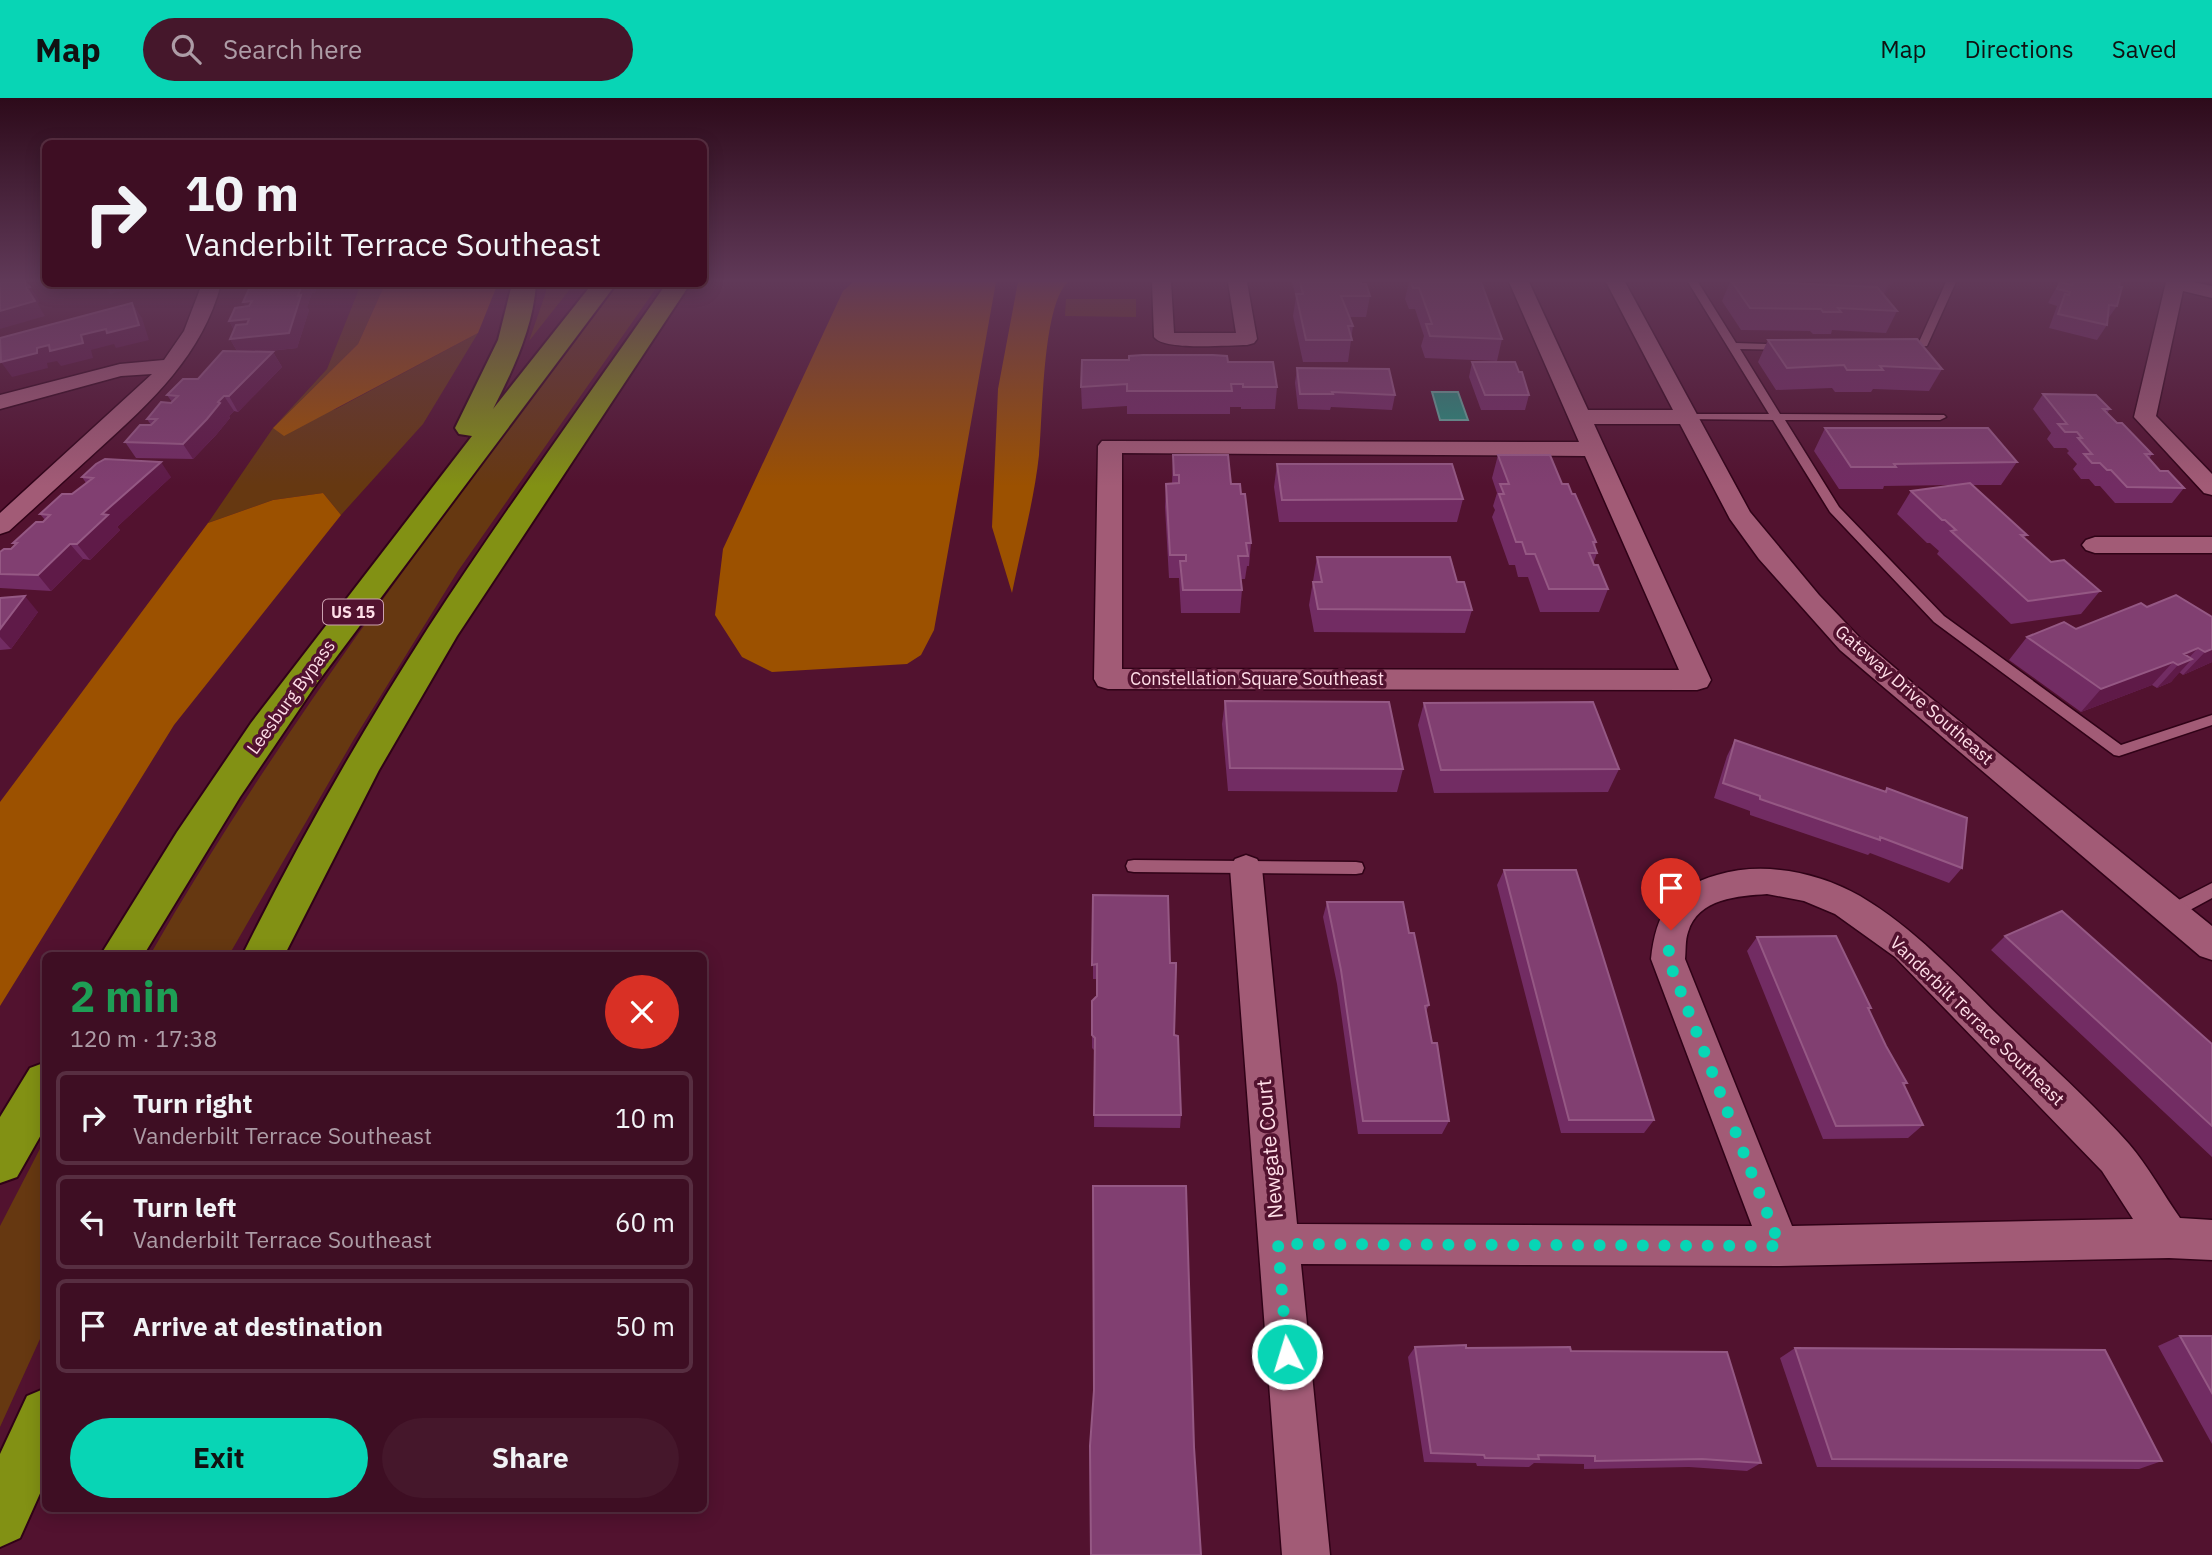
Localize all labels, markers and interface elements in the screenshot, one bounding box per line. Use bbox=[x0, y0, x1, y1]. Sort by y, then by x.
search box bbox=[143, 18, 633, 81]
text: Map bbox=[35, 28, 101, 71]
icon: search bbox=[167, 30, 205, 68]
text: Search here bbox=[223, 32, 362, 66]
text: Map bbox=[1880, 33, 1926, 65]
text: Directions bbox=[1964, 33, 2074, 65]
text: Saved bbox=[2112, 33, 2177, 65]
text: 10 m bbox=[185, 161, 299, 224]
icon: right bbox=[70, 168, 161, 259]
text: Vanderbilt Terrace Southeast bbox=[185, 223, 601, 265]
road number: US 15 bbox=[323, 600, 383, 624]
street label: Gateway Drive Southeast bbox=[1830, 620, 1998, 770]
street label: Leesburg Bypass bbox=[241, 635, 340, 758]
street label: Constellation Square Southeast bbox=[1130, 667, 1384, 690]
pin bbox=[1641, 858, 1701, 930]
icon: arrive bbox=[1652, 869, 1690, 907]
street label: Vanderbilt Terrace Southeast bbox=[1885, 931, 2070, 1110]
text: 2 min bbox=[70, 969, 180, 1024]
button: close bbox=[605, 975, 679, 1049]
text: 120 m · 17:38 bbox=[70, 1023, 217, 1053]
street label: Newgate Court bbox=[1249, 1078, 1289, 1220]
text: Turn right bbox=[133, 1086, 252, 1120]
icon: right bbox=[74, 1099, 112, 1137]
text: 10 m bbox=[615, 1101, 675, 1135]
text: Vanderbilt Terrace Southeast bbox=[133, 1120, 432, 1150]
text: Turn left bbox=[133, 1190, 236, 1224]
icon: left bbox=[74, 1203, 112, 1241]
text: 60 m bbox=[615, 1205, 675, 1239]
text: Vanderbilt Terrace Southeast bbox=[133, 1224, 432, 1254]
icon: arrive bbox=[74, 1307, 112, 1345]
text: Arrive at destination bbox=[133, 1309, 383, 1343]
text: 50 m bbox=[615, 1309, 675, 1343]
position arrow bbox=[1250, 1317, 1324, 1391]
button: Exit bbox=[70, 1418, 368, 1498]
button: Share bbox=[382, 1418, 679, 1498]

